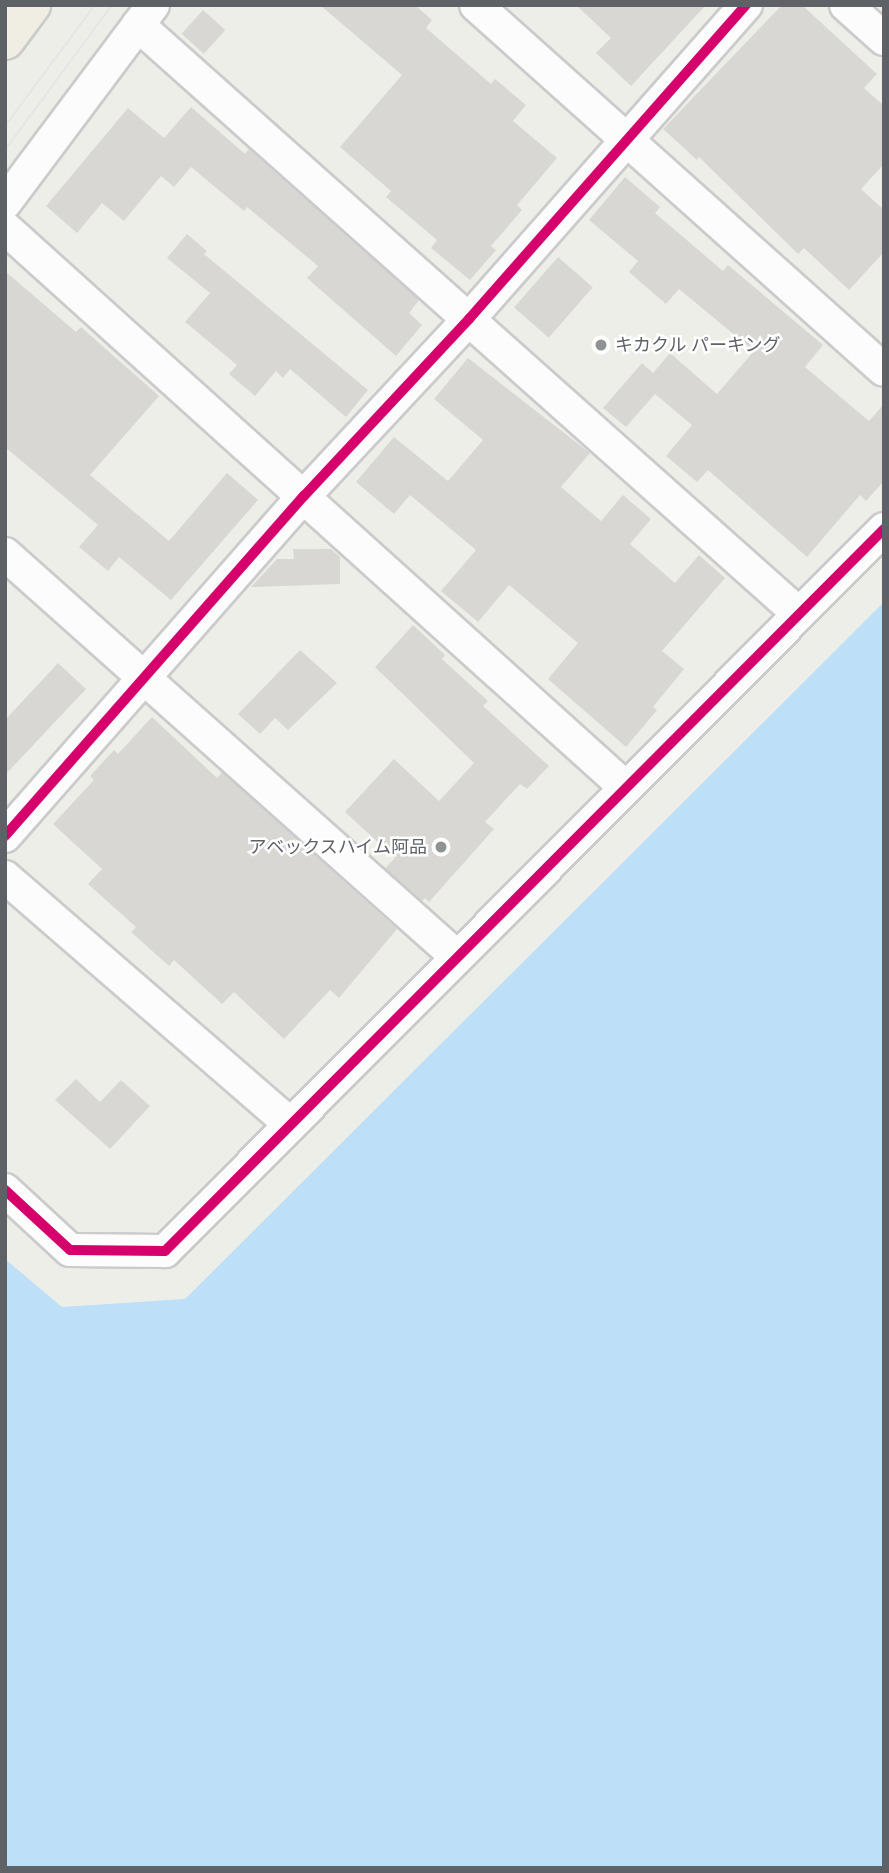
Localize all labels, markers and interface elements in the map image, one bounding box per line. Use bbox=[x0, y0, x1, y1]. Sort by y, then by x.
place label: キカクル パーキング bbox=[615, 334, 781, 356]
marker: キカクル パーキング bbox=[593, 337, 609, 353]
place label: アベックスハイム阿品 bbox=[247, 836, 427, 858]
marker: アベックスハイム阿品 bbox=[433, 839, 449, 855]

